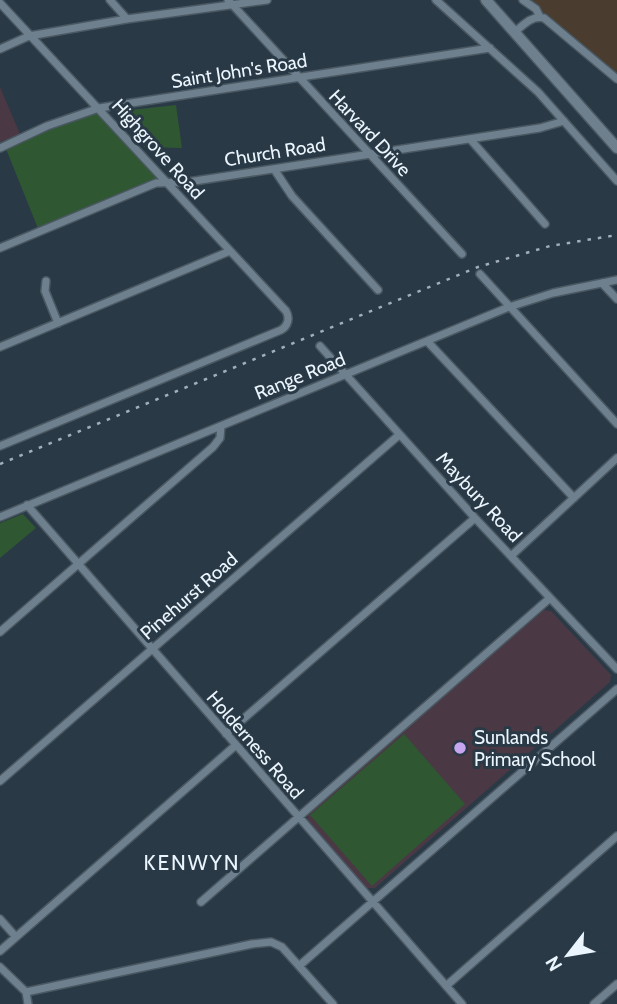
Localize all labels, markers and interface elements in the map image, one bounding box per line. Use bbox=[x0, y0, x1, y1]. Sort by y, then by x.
street label: Saint John's Road bbox=[169, 49, 309, 93]
street label: Harvard Drive bbox=[324, 85, 416, 181]
street label: Highgrove Road bbox=[107, 94, 209, 204]
street label: Church Road bbox=[223, 133, 327, 171]
street label: Range Road bbox=[251, 347, 349, 405]
street label: Maybury Road bbox=[431, 447, 527, 547]
street label: Pinehurst Road bbox=[136, 548, 242, 644]
street label: Holderness Road bbox=[202, 686, 308, 804]
place label: Sunlands Primary School bbox=[474, 726, 596, 771]
marker: Sunlands Primary School bbox=[452, 740, 468, 756]
district label: KENWYN bbox=[144, 850, 240, 875]
north arrow bbox=[533, 920, 603, 990]
text: N bbox=[541, 952, 567, 975]

